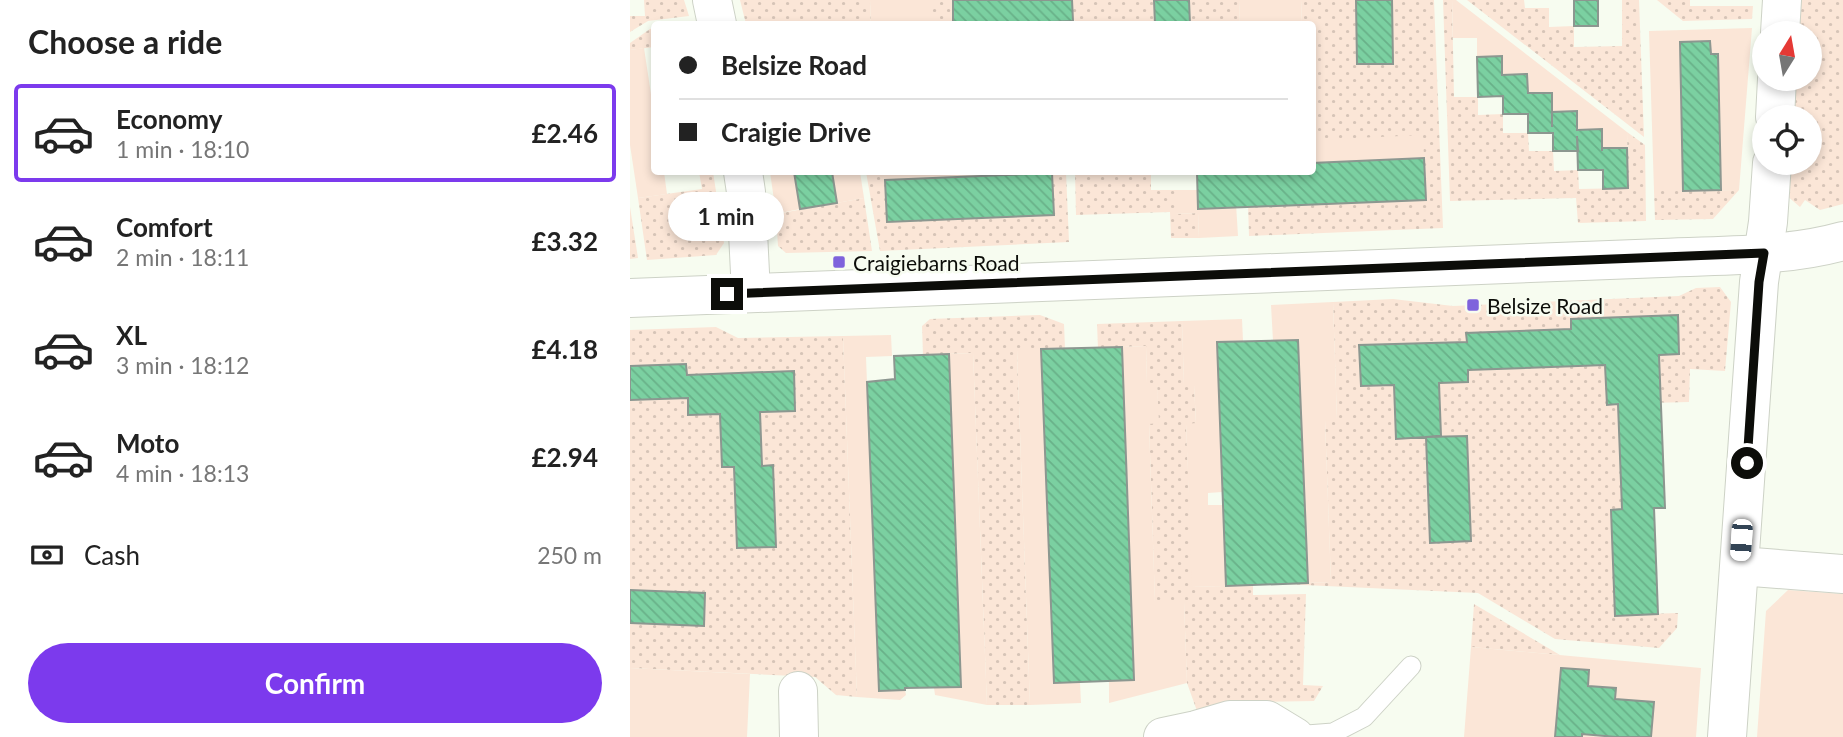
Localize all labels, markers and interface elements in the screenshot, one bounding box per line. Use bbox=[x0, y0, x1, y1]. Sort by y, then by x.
north arrow bbox=[1752, 21, 1822, 91]
map controls bbox=[1752, 21, 1822, 175]
text: Choose a ride bbox=[28, 22, 222, 61]
text: Belsize Road bbox=[721, 49, 867, 81]
icon: car bbox=[32, 102, 95, 165]
text: Economy bbox=[116, 103, 222, 135]
button: locate bbox=[1752, 105, 1822, 175]
text: Craigie Drive bbox=[721, 116, 871, 148]
text: £2.46 bbox=[532, 117, 598, 149]
text: 1 min · 18:10 bbox=[116, 135, 249, 163]
callout: 1 min bbox=[669, 192, 785, 242]
text: 1 min bbox=[697, 202, 755, 230]
icon: car bbox=[32, 210, 95, 273]
text: Comfort bbox=[116, 211, 213, 243]
text: £3.32 bbox=[532, 225, 598, 257]
text: 2 min · 18:11 bbox=[116, 243, 249, 271]
place label: Craigiebarns Road bbox=[853, 250, 1020, 275]
marker: Craigiebarns Road bbox=[831, 254, 847, 270]
route end bbox=[711, 278, 743, 310]
place label: Belsize Road bbox=[1487, 293, 1603, 318]
marker: Belsize Road bbox=[1465, 297, 1481, 313]
icon: car bbox=[32, 318, 95, 381]
text: XL bbox=[116, 319, 147, 351]
text: £4.18 bbox=[532, 333, 598, 365]
text: 3 min · 18:12 bbox=[116, 351, 249, 379]
icon: car bbox=[32, 426, 95, 489]
text: Moto bbox=[116, 427, 179, 459]
text: £2.94 bbox=[532, 441, 598, 473]
route start bbox=[1731, 447, 1763, 479]
text: 4 min · 18:13 bbox=[116, 459, 249, 487]
car bbox=[1730, 518, 1753, 562]
icon: cash bbox=[28, 536, 66, 574]
text: Cash bbox=[84, 539, 140, 571]
text: 250 m bbox=[537, 541, 602, 569]
button: Confirm bbox=[28, 643, 602, 723]

